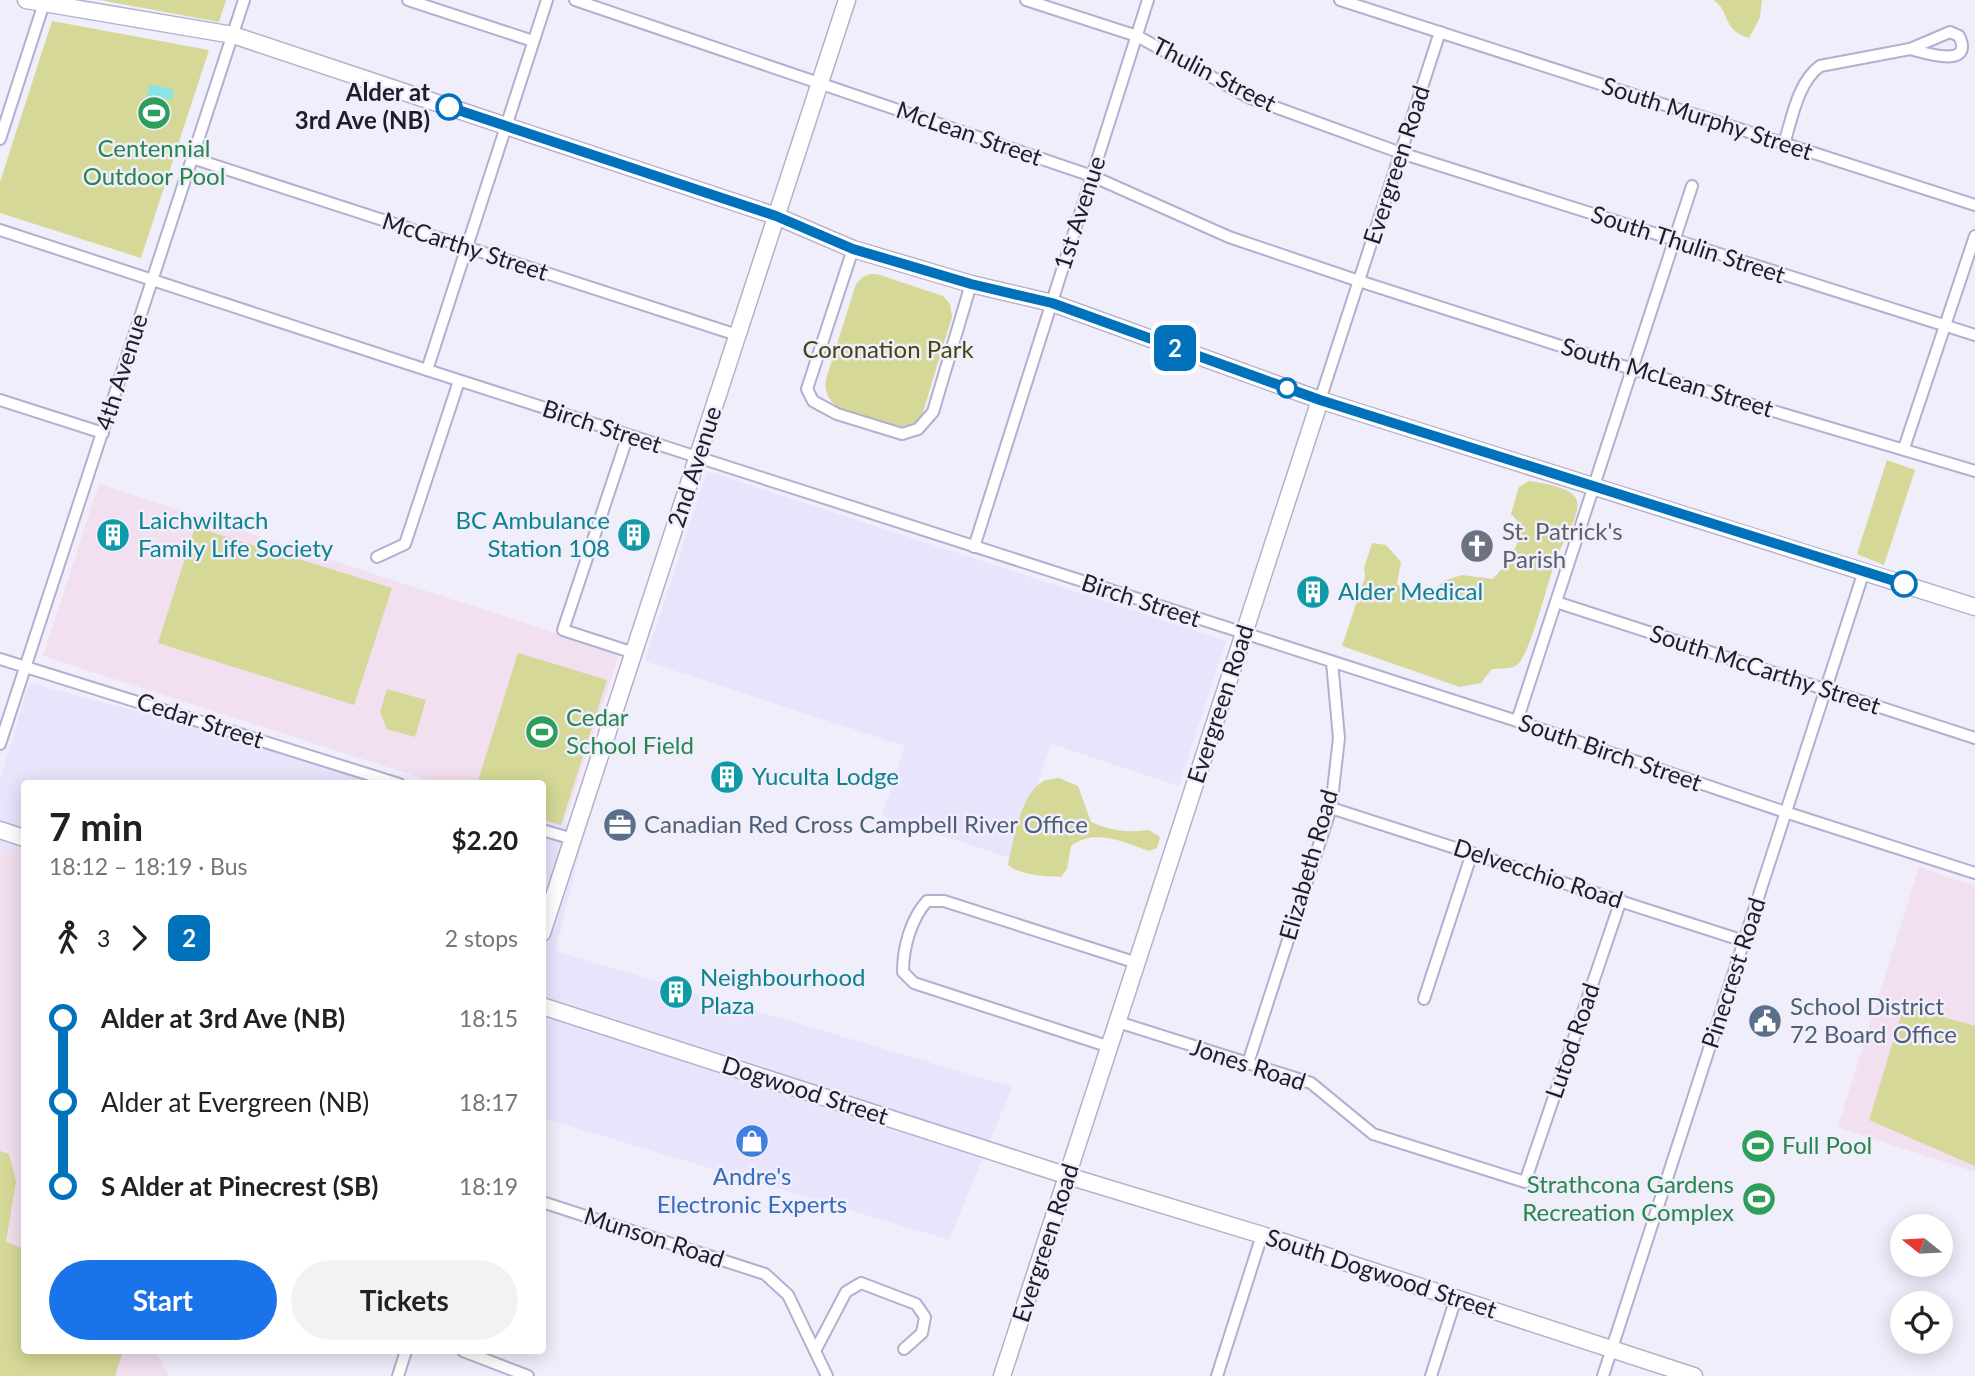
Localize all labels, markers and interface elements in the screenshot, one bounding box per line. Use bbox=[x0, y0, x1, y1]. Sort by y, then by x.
street label: Thulin Street bbox=[1148, 30, 1282, 117]
street label: South Murphy Street bbox=[1598, 70, 1817, 165]
place label: Alder at 3rd Ave (NB) bbox=[295, 77, 430, 134]
street label: Evergreen Road bbox=[1356, 81, 1435, 248]
sports icon: Centennial Outdoor Pool bbox=[135, 94, 173, 132]
marker: Alder at 3rd Ave (NB) bbox=[436, 94, 462, 120]
street label: McLean Street bbox=[893, 94, 1046, 171]
place label: Centennial Outdoor Pool bbox=[83, 133, 225, 190]
street label: 1st Avenue bbox=[1047, 152, 1111, 273]
street label: South Thulin Street bbox=[1588, 199, 1789, 289]
street label: McCarthy Street bbox=[379, 205, 552, 286]
street label: 4th Avenue bbox=[88, 310, 153, 433]
line badge: 2 bbox=[1152, 325, 1198, 371]
street label: South McLean Street bbox=[1558, 331, 1777, 423]
text: 2 bbox=[1168, 333, 1182, 362]
park label: Coronation Park bbox=[802, 334, 974, 363]
unlabelled marker bbox=[1277, 378, 1297, 398]
street label: Birch Street bbox=[539, 393, 666, 459]
street label: 2nd Avenue bbox=[660, 402, 727, 531]
place label: Laichwiltach Family Life Society bbox=[138, 505, 334, 562]
place label: BC Ambulance Station 108 bbox=[455, 505, 610, 562]
building icon: Laichwiltach Family Life Society bbox=[94, 516, 132, 554]
building icon: BC Ambulance Station 108 bbox=[615, 516, 653, 554]
place label: St. Patrick's Parish bbox=[1502, 516, 1623, 573]
church icon: St. Patrick's Parish bbox=[1458, 527, 1496, 565]
street label: Birch Street bbox=[1078, 567, 1205, 633]
unlabelled marker bbox=[1891, 571, 1917, 597]
building icon: Alder Medical bbox=[1294, 573, 1332, 611]
place label: Alder Medical bbox=[1338, 576, 1483, 605]
street label: South McCarthy Street bbox=[1647, 618, 1885, 720]
street label: Evergreen Road bbox=[1180, 620, 1259, 787]
street label: Cedar Street bbox=[133, 685, 268, 754]
place label: Cedar School Field bbox=[566, 702, 694, 759]
street label: South Birch Street bbox=[1515, 707, 1706, 797]
sports icon: Cedar School Field bbox=[523, 713, 561, 751]
building icon: Yuculta Lodge bbox=[708, 758, 746, 796]
place label: Yuculta Lodge bbox=[752, 761, 899, 790]
street label: Elizabeth Road bbox=[1272, 786, 1343, 943]
text: 7 min bbox=[49, 803, 143, 849]
office icon: Canadian Red Cross Campbell River Office bbox=[601, 806, 639, 844]
place label: Canadian Red Cross Campbell River Office bbox=[644, 809, 1088, 838]
text: $2.20 bbox=[452, 824, 518, 856]
street label: Delvecchio Road bbox=[1450, 832, 1627, 914]
text: 18:12 – 18:19 · Bus bbox=[49, 852, 248, 880]
street label: Pinecrest Road bbox=[1695, 893, 1771, 1052]
icon: walk bbox=[49, 919, 87, 957]
icon: forward bbox=[120, 919, 158, 957]
text: 2 bbox=[182, 923, 196, 952]
text: 3 bbox=[97, 924, 110, 952]
text: 2 stops bbox=[445, 924, 518, 952]
place label: Neighbourhood Plaza bbox=[700, 962, 865, 1019]
building icon: Neighbourhood Plaza bbox=[657, 973, 695, 1011]
street label: Lutod Road bbox=[1538, 979, 1605, 1102]
place label: School District 72 Board Office bbox=[1790, 991, 1957, 1048]
text: Alder at 3rd Ave (NB) bbox=[101, 1002, 345, 1034]
public building icon: School District 72 Board Office bbox=[1746, 1002, 1784, 1040]
text: 18:15 bbox=[459, 1004, 518, 1032]
street label: Jones Road bbox=[1187, 1031, 1310, 1096]
street label: Dogwood Street bbox=[719, 1049, 892, 1130]
text: Alder at Evergreen (NB) bbox=[101, 1086, 369, 1118]
text: 18:17 bbox=[459, 1088, 518, 1116]
shop icon: Andre's Electronic Experts bbox=[733, 1122, 771, 1160]
sports icon: Full Pool bbox=[1739, 1127, 1777, 1165]
place label: Full Pool bbox=[1782, 1130, 1872, 1159]
street label: Evergreen Road bbox=[1005, 1159, 1084, 1326]
place label: Andre's Electronic Experts bbox=[657, 1161, 847, 1218]
place label: Strathcona Gardens Recreation Complex bbox=[1522, 1169, 1734, 1226]
text: S Alder at Pinecrest (SB) bbox=[101, 1170, 378, 1202]
text: 18:19 bbox=[459, 1172, 518, 1200]
sports icon: Strathcona Gardens Recreation Complex bbox=[1740, 1180, 1778, 1218]
street label: Munson Road bbox=[581, 1200, 728, 1273]
north arrow bbox=[1890, 1214, 1953, 1278]
map controls bbox=[1890, 1214, 1953, 1354]
street label: South Dogwood Street bbox=[1262, 1222, 1501, 1324]
button: Start bbox=[49, 1260, 277, 1340]
button: Tickets bbox=[291, 1260, 518, 1340]
button: locate bbox=[1890, 1291, 1953, 1354]

